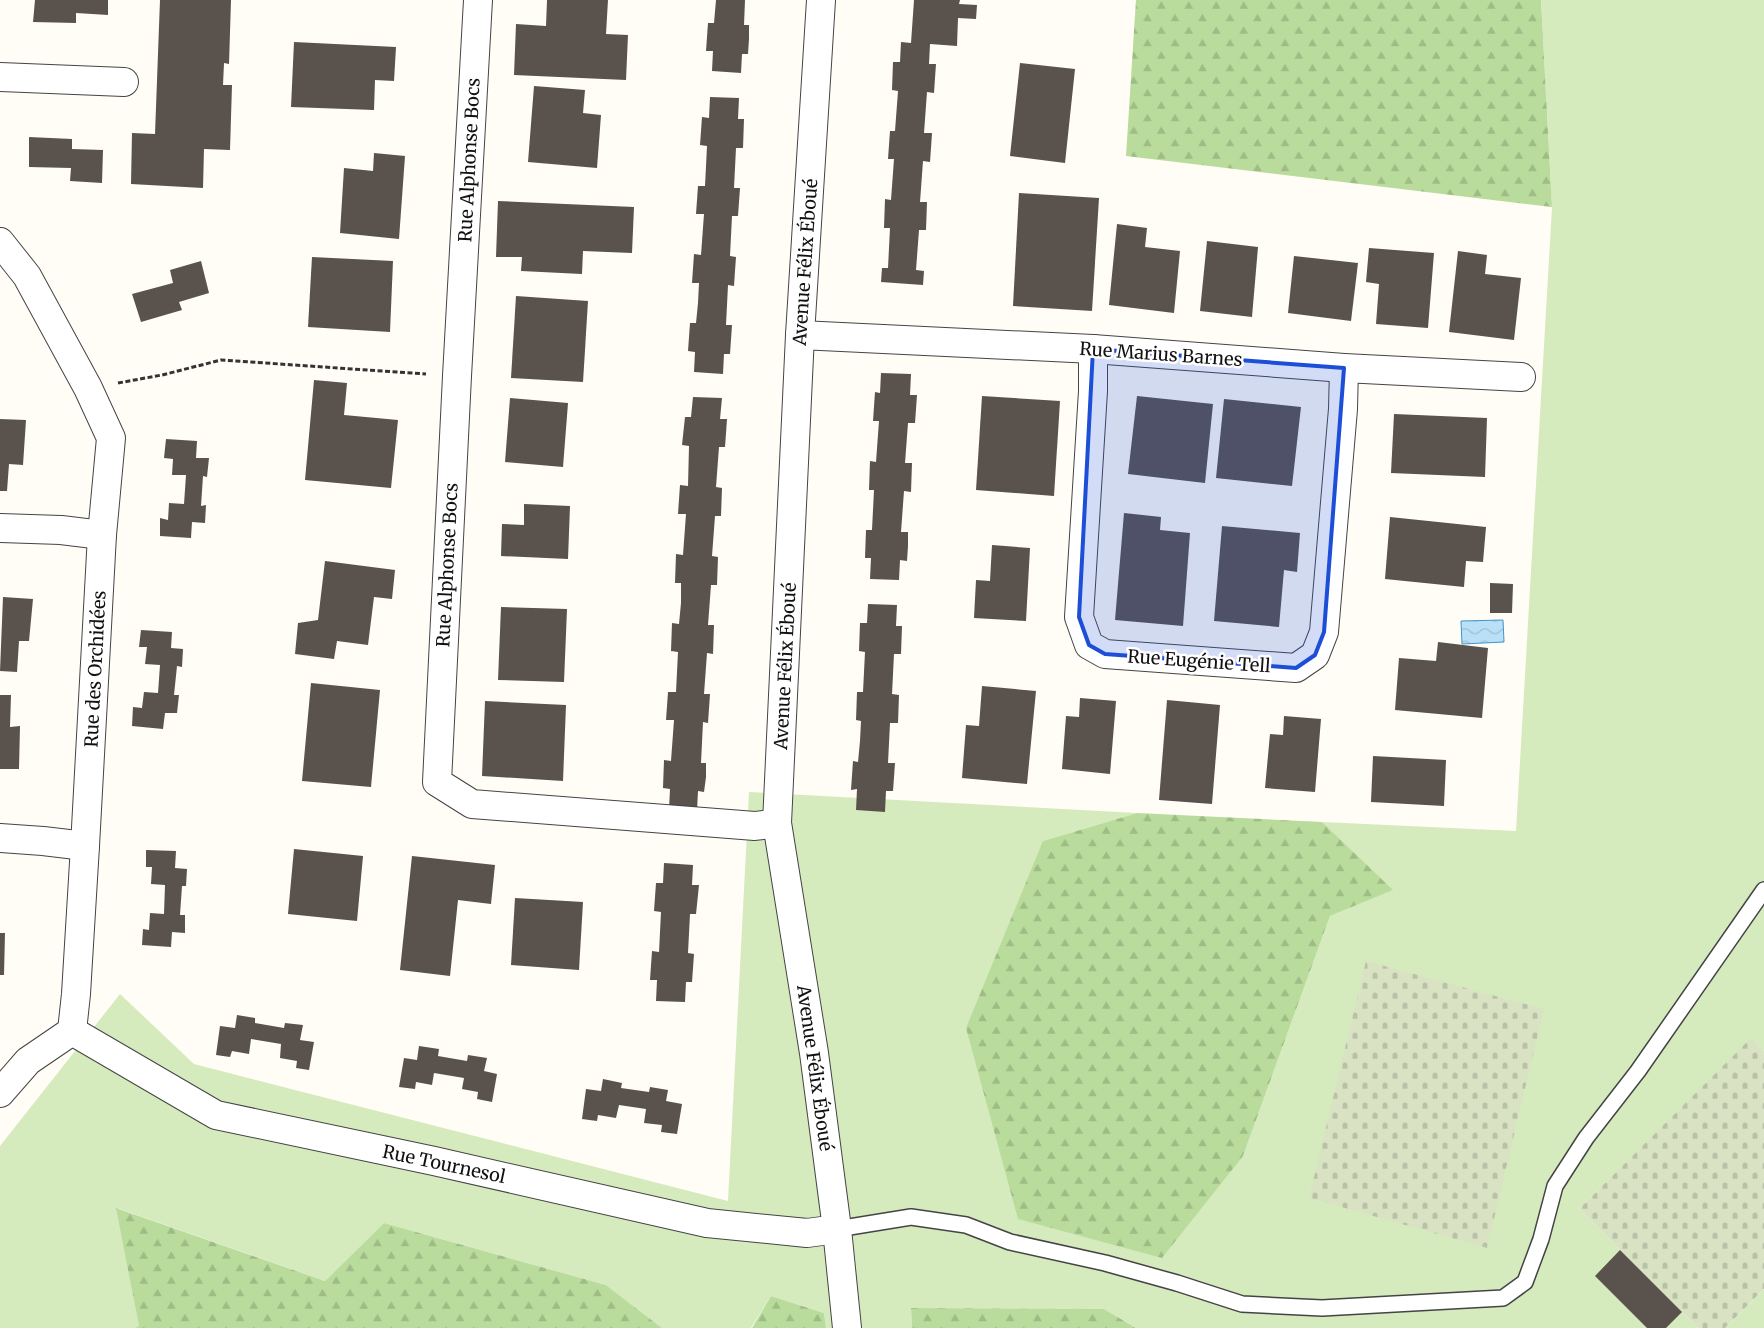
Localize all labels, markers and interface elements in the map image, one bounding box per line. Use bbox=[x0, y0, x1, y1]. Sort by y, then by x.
street label: Rue Alphonse Bocs bbox=[453, 77, 485, 243]
street label: Avenue Félix Éboué bbox=[788, 178, 822, 347]
street label: Rue Marius Barnes bbox=[1079, 337, 1243, 371]
street label: Rue Alphonse Bocs bbox=[431, 482, 463, 648]
street label: Avenue Félix Éboué bbox=[769, 582, 801, 751]
street label: Rue des Orchidées bbox=[79, 590, 111, 748]
street label: Rue Eugénie Tell bbox=[1127, 645, 1272, 678]
street label: Avenue Félix Éboué bbox=[792, 983, 838, 1152]
street label: Rue Tournesol bbox=[380, 1140, 508, 1188]

